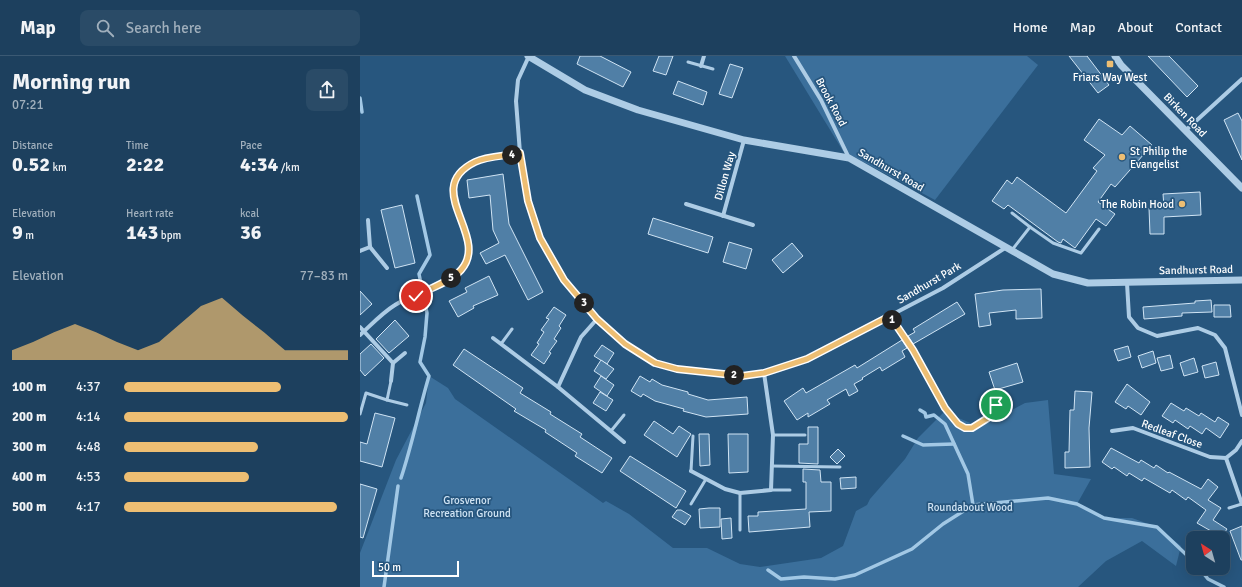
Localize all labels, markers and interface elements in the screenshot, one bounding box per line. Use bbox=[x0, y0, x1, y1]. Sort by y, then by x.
search box bbox=[80, 10, 360, 46]
text: Map bbox=[20, 16, 56, 40]
icon: search bbox=[94, 17, 116, 39]
text: Search here bbox=[126, 19, 201, 37]
text: Home bbox=[1013, 19, 1048, 36]
text: Map bbox=[1070, 19, 1095, 36]
text: About bbox=[1117, 19, 1153, 36]
text: Contact bbox=[1175, 19, 1222, 36]
marker: Friars Way West bbox=[1105, 59, 1115, 69]
text: Morning run bbox=[12, 68, 131, 95]
button: share bbox=[306, 69, 348, 111]
place label: Friars Way West bbox=[1073, 71, 1147, 84]
street label: Brook Road bbox=[813, 75, 849, 129]
street label: Birken Road bbox=[1161, 90, 1209, 140]
text: 07:21 bbox=[12, 97, 44, 113]
text: Distance bbox=[12, 139, 53, 152]
text: Time bbox=[126, 139, 149, 152]
text: Pace bbox=[240, 139, 262, 152]
pin: 4 bbox=[502, 145, 522, 165]
place label: St Philip the Evangelist bbox=[1130, 145, 1187, 171]
street label: Sandhurst Road bbox=[856, 146, 927, 194]
text: 4 bbox=[509, 148, 515, 161]
street label: Dillon Way bbox=[712, 149, 738, 202]
text: 0.52 bbox=[12, 152, 50, 177]
text: 2:22 bbox=[126, 152, 164, 177]
text: 4:34 bbox=[240, 152, 278, 177]
marker: St Philip the Evangelist bbox=[1117, 152, 1127, 162]
text: km bbox=[50, 161, 67, 174]
text: /km bbox=[278, 161, 300, 174]
place label: The Robin Hood bbox=[1101, 198, 1174, 211]
marker: The Robin Hood bbox=[1177, 199, 1187, 209]
text: Elevation bbox=[12, 207, 56, 220]
text: Heart rate bbox=[126, 207, 174, 220]
text: kcal bbox=[240, 207, 259, 220]
text: 9 bbox=[12, 220, 23, 245]
text: 143 bbox=[126, 220, 158, 245]
text: 36 bbox=[240, 220, 262, 245]
text: m bbox=[23, 229, 34, 242]
text: bpm bbox=[158, 229, 181, 242]
street label: Sandhurst Park bbox=[895, 259, 964, 307]
street label: Sandhurst Road bbox=[1159, 263, 1233, 277]
text: Elevation bbox=[12, 268, 64, 284]
text: 77–83 m bbox=[300, 268, 348, 284]
pin: 5 bbox=[441, 268, 461, 288]
text: 5 bbox=[448, 271, 454, 284]
pin bbox=[399, 279, 433, 313]
icon: check bbox=[405, 285, 427, 307]
pin: 3 bbox=[574, 293, 594, 313]
text: 3 bbox=[581, 296, 587, 309]
pin: 1 bbox=[882, 310, 902, 330]
text: 1 bbox=[889, 313, 895, 326]
pin: 2 bbox=[724, 365, 744, 385]
text: 2 bbox=[731, 368, 737, 381]
text: 100 m bbox=[12, 379, 46, 395]
text: 4:37 bbox=[76, 379, 101, 395]
pin bbox=[979, 388, 1013, 422]
icon: arrive bbox=[985, 394, 1007, 416]
text: 200 m bbox=[12, 409, 46, 425]
text: 4:14 bbox=[76, 409, 101, 425]
street label: Redleaf Close bbox=[1140, 417, 1204, 451]
text: 300 m bbox=[12, 439, 46, 455]
text: 4:48 bbox=[76, 439, 101, 455]
text: 400 m bbox=[12, 469, 46, 485]
text: 4:53 bbox=[76, 469, 101, 485]
park label: Grosvenor Recreation Ground bbox=[423, 494, 511, 520]
text: 500 m bbox=[12, 499, 46, 515]
text: 4:17 bbox=[76, 499, 101, 515]
park label: Roundabout Wood bbox=[927, 501, 1013, 514]
north arrow bbox=[1186, 531, 1230, 575]
map controls bbox=[1186, 531, 1230, 575]
scale bar bbox=[372, 559, 459, 578]
text: 50 m bbox=[378, 561, 401, 574]

